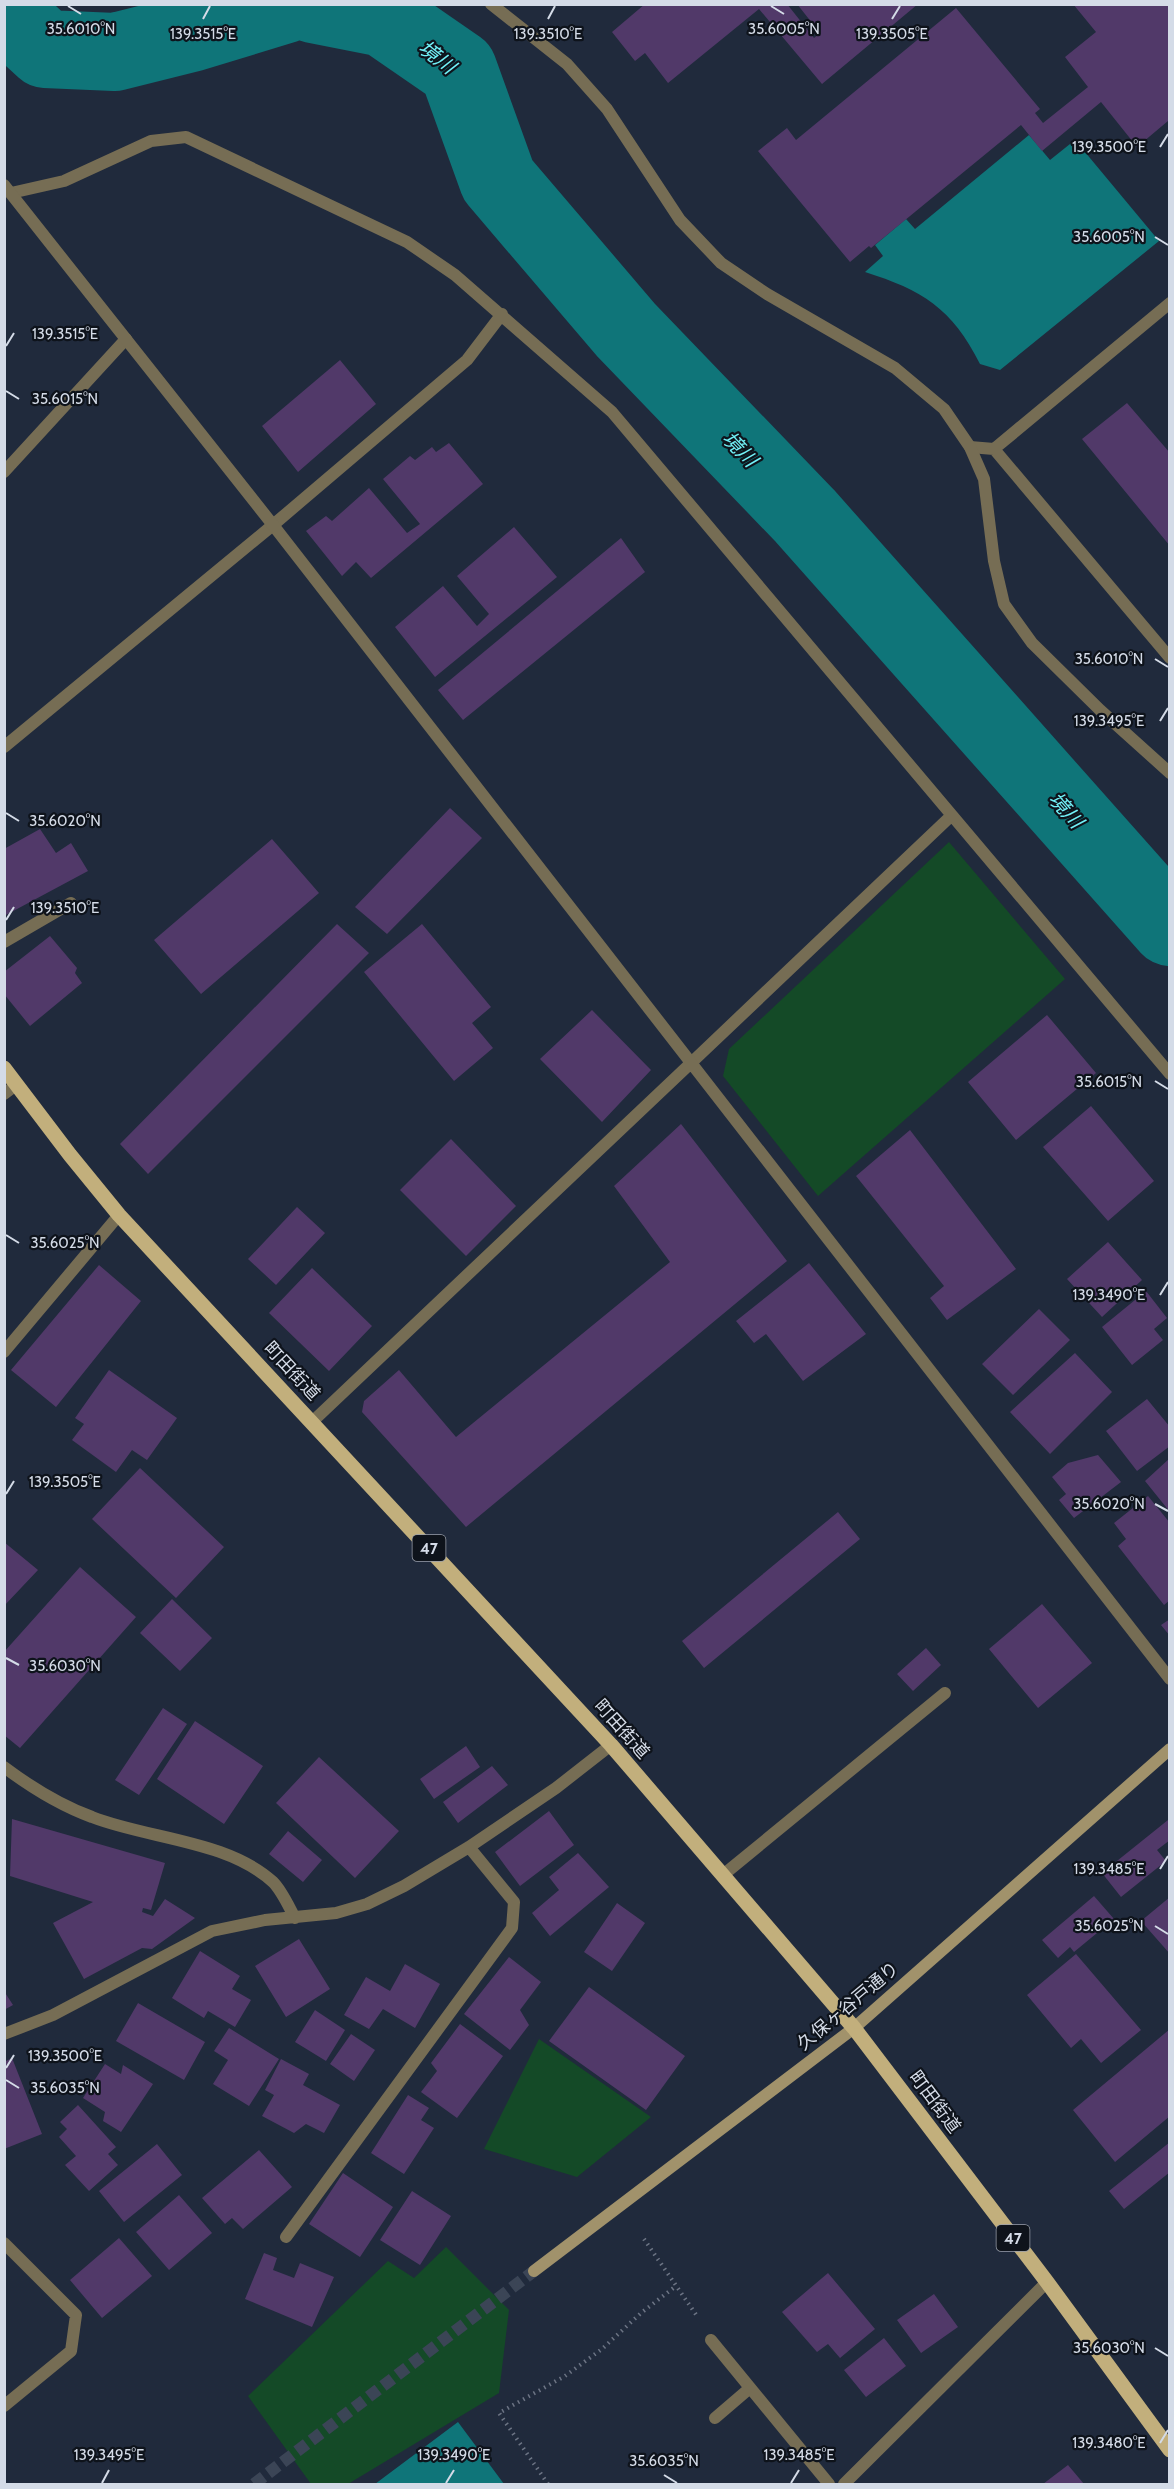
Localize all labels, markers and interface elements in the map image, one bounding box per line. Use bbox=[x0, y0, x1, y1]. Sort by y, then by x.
text: 35.6010°N bbox=[47, 20, 115, 38]
text: 35.6005°N bbox=[748, 20, 820, 38]
text: 139.3515°E bbox=[170, 25, 236, 43]
text: 139.3510°E bbox=[514, 25, 582, 43]
text: 139.3505°E bbox=[856, 25, 928, 43]
water label: 境川 bbox=[414, 35, 462, 80]
text: 139.3500°E bbox=[1072, 138, 1146, 156]
text: 35.6005°N bbox=[1073, 228, 1145, 246]
text: 139.3515°E bbox=[32, 325, 98, 343]
text: 35.6015°N bbox=[32, 390, 98, 408]
water label: 境川 bbox=[717, 426, 764, 473]
text: 35.6010°N bbox=[1075, 650, 1143, 668]
text: 139.3495°E bbox=[1074, 712, 1144, 730]
water label: 境川 bbox=[1044, 787, 1090, 834]
text: 35.6020°N bbox=[29, 812, 101, 830]
text: 139.3510°E bbox=[31, 899, 99, 917]
text: 35.6015°N bbox=[1076, 1073, 1142, 1091]
text: 35.6025°N bbox=[30, 1234, 100, 1252]
text: 139.3490°E bbox=[1073, 1286, 1145, 1304]
street label: 町田街道 bbox=[259, 1337, 325, 1405]
text: 139.3505°E bbox=[29, 1473, 101, 1491]
text: 35.6020°N bbox=[1073, 1495, 1145, 1513]
road number: 47 bbox=[412, 1535, 446, 1561]
text: 35.6030°N bbox=[29, 1657, 101, 1675]
street label: 町田街道 bbox=[590, 1695, 654, 1763]
text: 139.3485°E bbox=[1074, 1860, 1144, 1878]
text: 35.6025°N bbox=[1074, 1917, 1144, 1935]
street label: 久保ヶ谷戸通り bbox=[793, 1957, 903, 2055]
text: 139.3500°E bbox=[28, 2047, 102, 2065]
street label: 町田街道 bbox=[905, 2067, 965, 2137]
text: 35.6035°N bbox=[30, 2079, 100, 2097]
road number: 47 bbox=[996, 2225, 1030, 2251]
text: 35.6030°N bbox=[1073, 2339, 1145, 2357]
text: 139.3480°E bbox=[1072, 2434, 1146, 2452]
text: 139.3495°E bbox=[74, 2446, 144, 2464]
text: 139.3490°E bbox=[418, 2446, 490, 2464]
text: 139.3485°E bbox=[764, 2446, 834, 2464]
text: 35.6035°N bbox=[629, 2452, 699, 2470]

